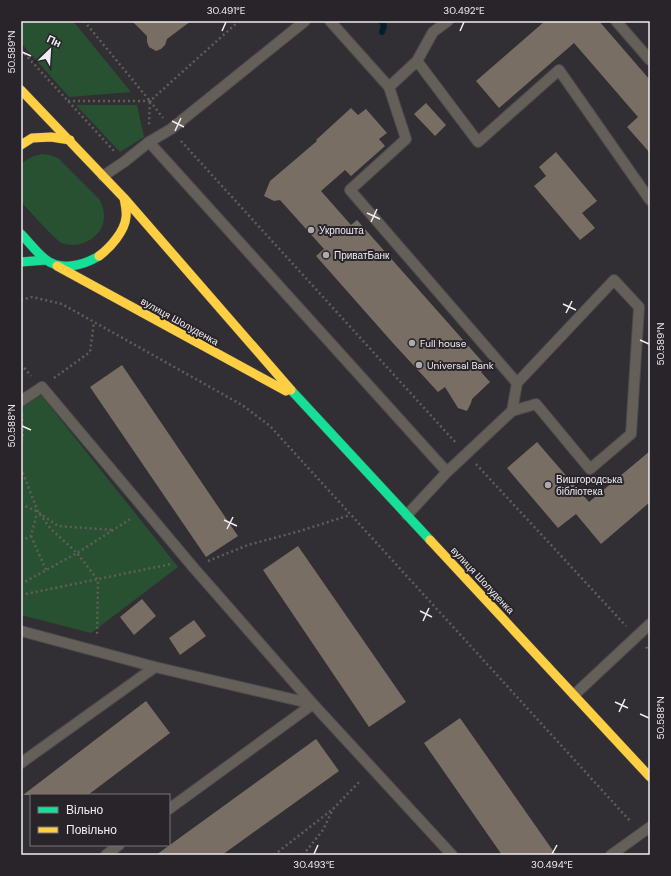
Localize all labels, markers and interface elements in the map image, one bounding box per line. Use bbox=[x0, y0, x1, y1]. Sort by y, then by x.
text: 30.491°E bbox=[207, 4, 246, 17]
text: 30.492°E bbox=[443, 4, 485, 17]
text: 50.589°N bbox=[5, 30, 18, 74]
north arrow bbox=[30, 30, 70, 70]
text: Пн bbox=[45, 32, 64, 50]
place label: Укрпошта bbox=[319, 224, 364, 237]
marker: Укрпошта bbox=[306, 225, 316, 235]
place label: ПриватБанк bbox=[334, 249, 390, 262]
marker: ПриватБанк bbox=[321, 250, 331, 260]
street label: вулиця Шолуденка bbox=[138, 295, 221, 348]
text: 50.589°N bbox=[654, 322, 667, 366]
place label: Full house bbox=[420, 337, 467, 350]
marker: Full house bbox=[407, 338, 417, 348]
place label: Universal Bank bbox=[427, 359, 494, 372]
marker: Universal Bank bbox=[414, 360, 424, 370]
text: 50.588°N bbox=[5, 404, 18, 448]
place label: Вишгородська бібліотека bbox=[556, 473, 623, 498]
marker: Вишгородська бібліотека bbox=[543, 480, 553, 490]
street label: вулиця Шолуденка bbox=[448, 544, 517, 617]
text: 50.588°N bbox=[654, 696, 667, 740]
legend bbox=[30, 794, 170, 846]
text: Вільно bbox=[66, 802, 104, 818]
text: Повільно bbox=[66, 822, 117, 838]
text: 30.493°E bbox=[293, 858, 335, 871]
text: 30.494°E bbox=[531, 858, 573, 871]

